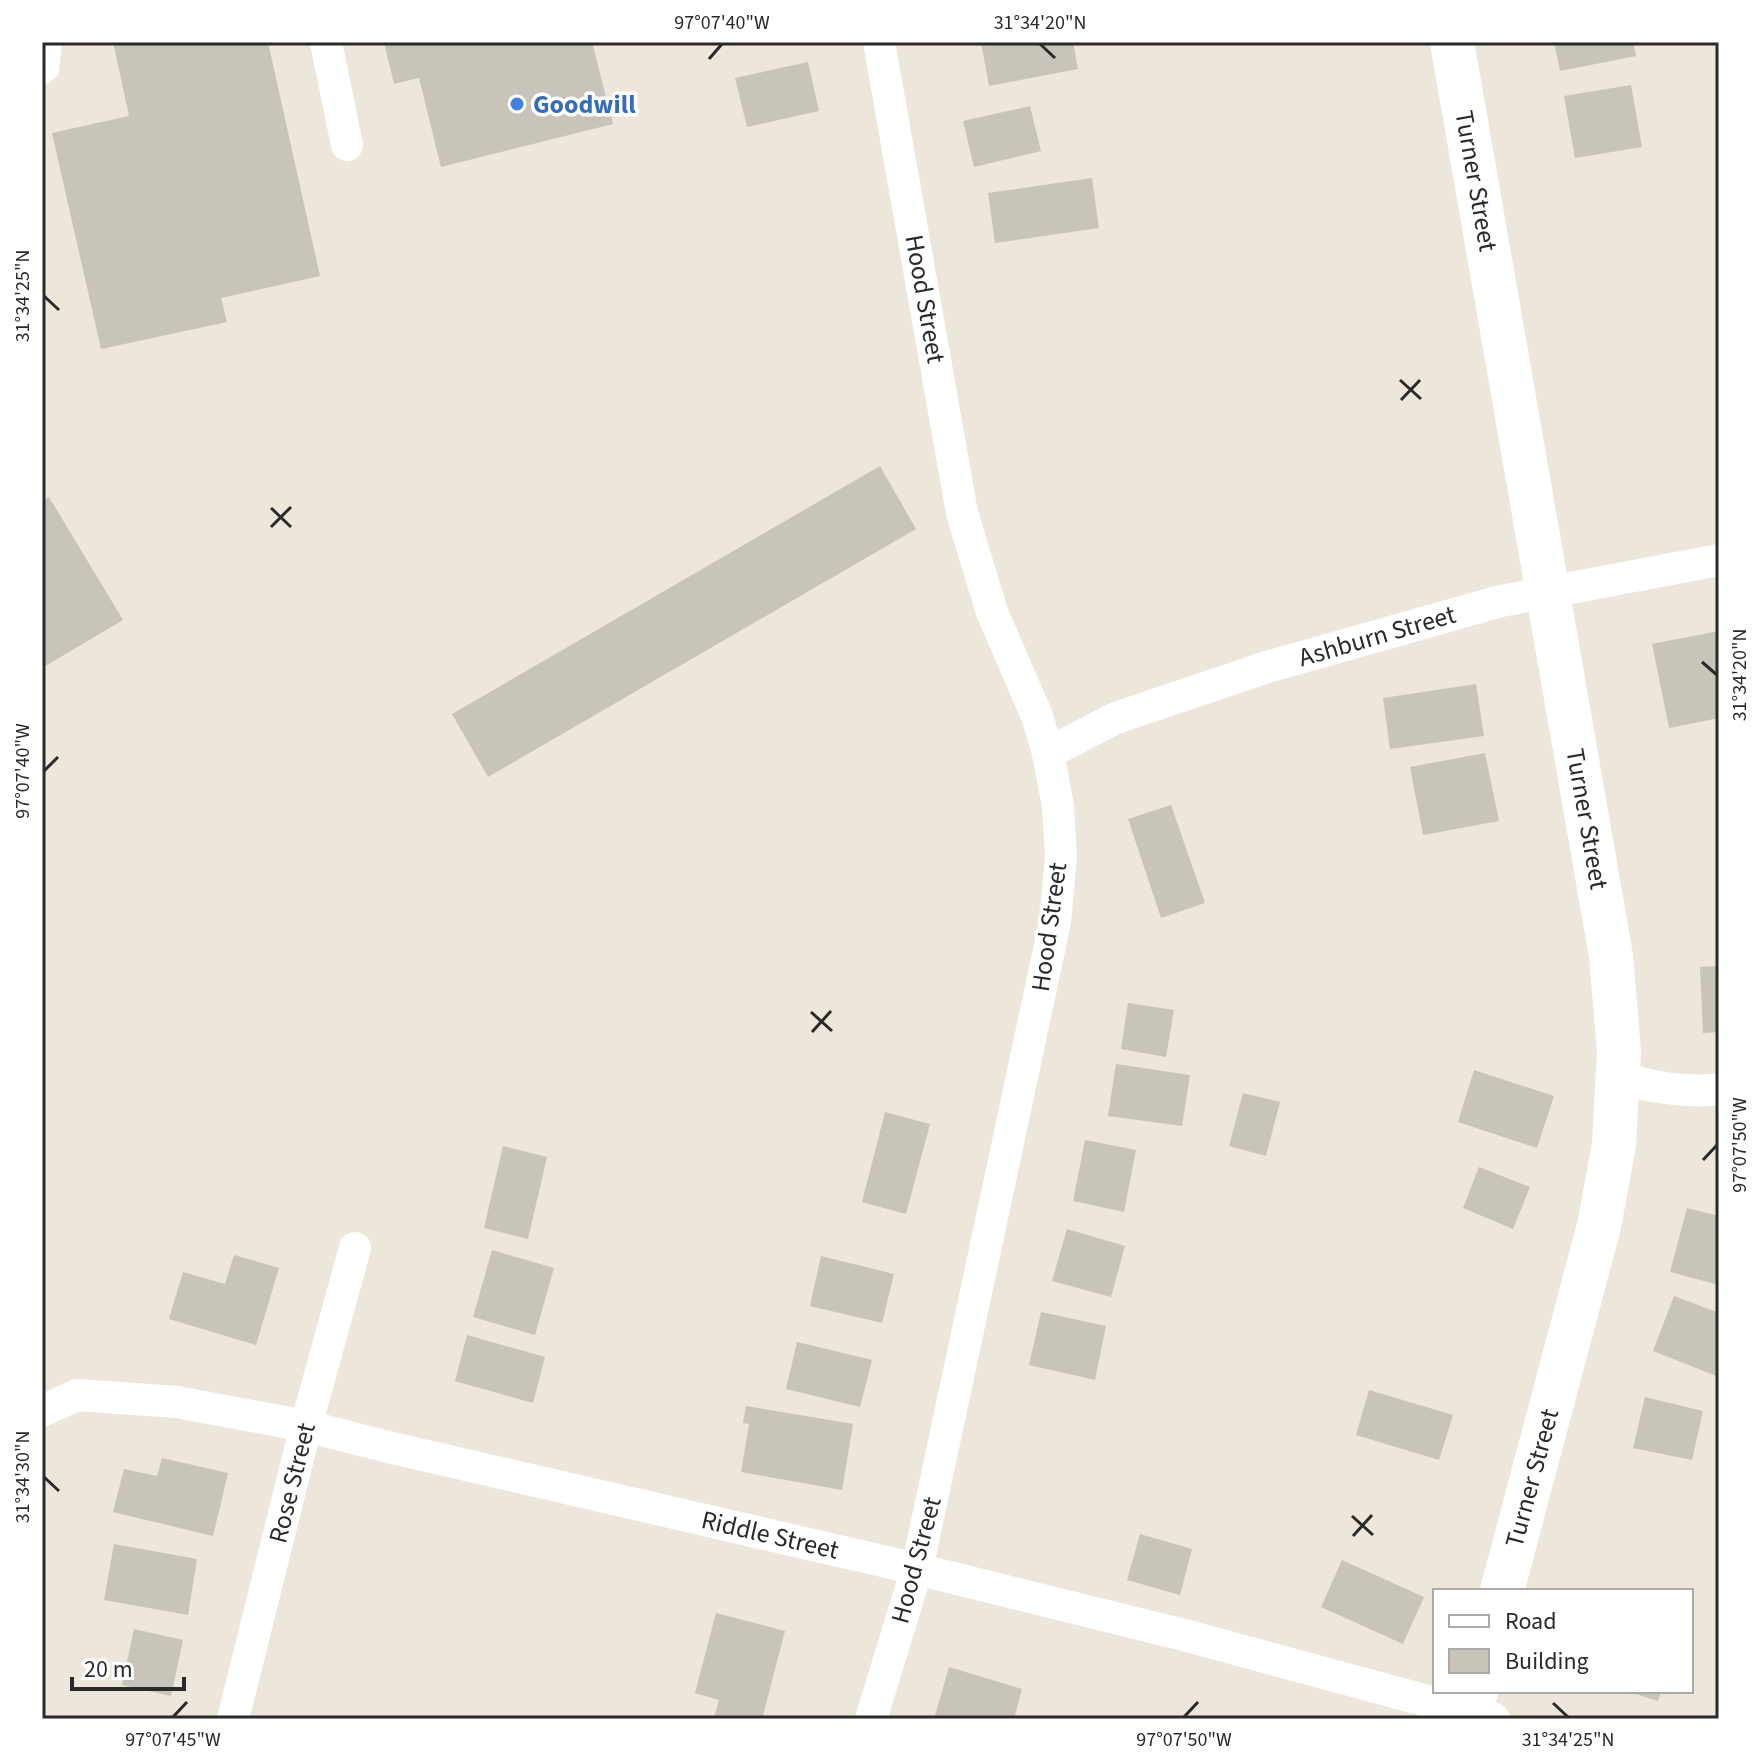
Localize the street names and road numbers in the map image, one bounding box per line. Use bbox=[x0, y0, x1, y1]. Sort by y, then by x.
street label: Turner Street bbox=[1445, 108, 1507, 255]
street label: Hood Street bbox=[896, 232, 955, 366]
street label: Ashburn Street bbox=[1294, 596, 1460, 676]
street label: Turner Street bbox=[1556, 746, 1618, 893]
street label: Hood Street bbox=[1022, 860, 1076, 994]
street label: Turner Street bbox=[1496, 1404, 1568, 1552]
street label: Rose Street bbox=[259, 1419, 325, 1547]
street label: Hood Street bbox=[881, 1492, 951, 1628]
street label: Riddle Street bbox=[698, 1501, 843, 1569]

